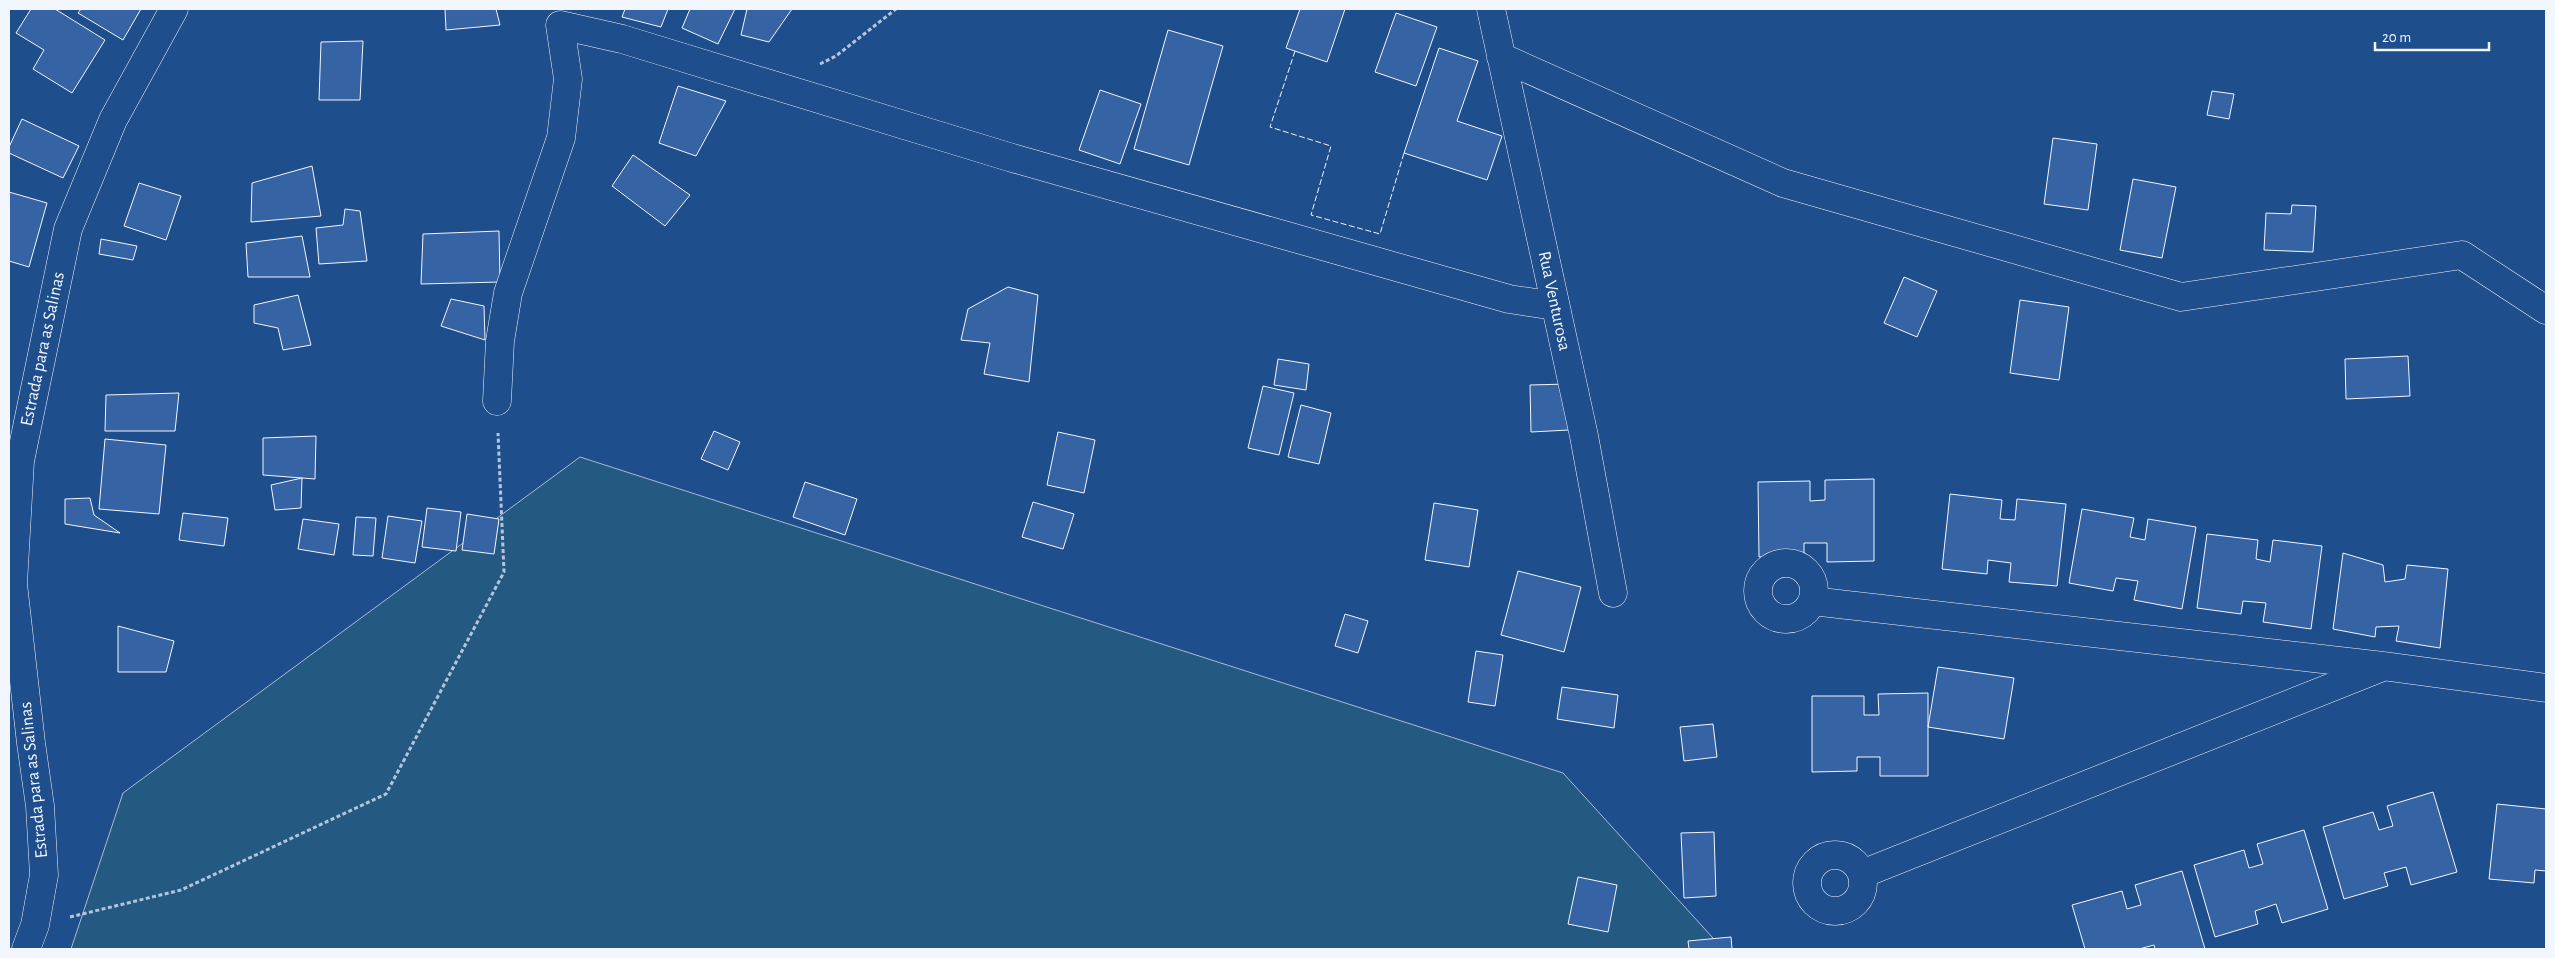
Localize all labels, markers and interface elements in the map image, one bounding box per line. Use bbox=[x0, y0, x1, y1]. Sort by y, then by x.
scale bar bbox=[2375, 20, 2489, 52]
text: 20 m bbox=[2382, 30, 2411, 45]
street label: Rua Venturosa bbox=[1535, 250, 1573, 352]
street label: Estrada para as Salinas bbox=[18, 270, 68, 428]
street label: Estrada para as Salinas bbox=[17, 701, 51, 859]

